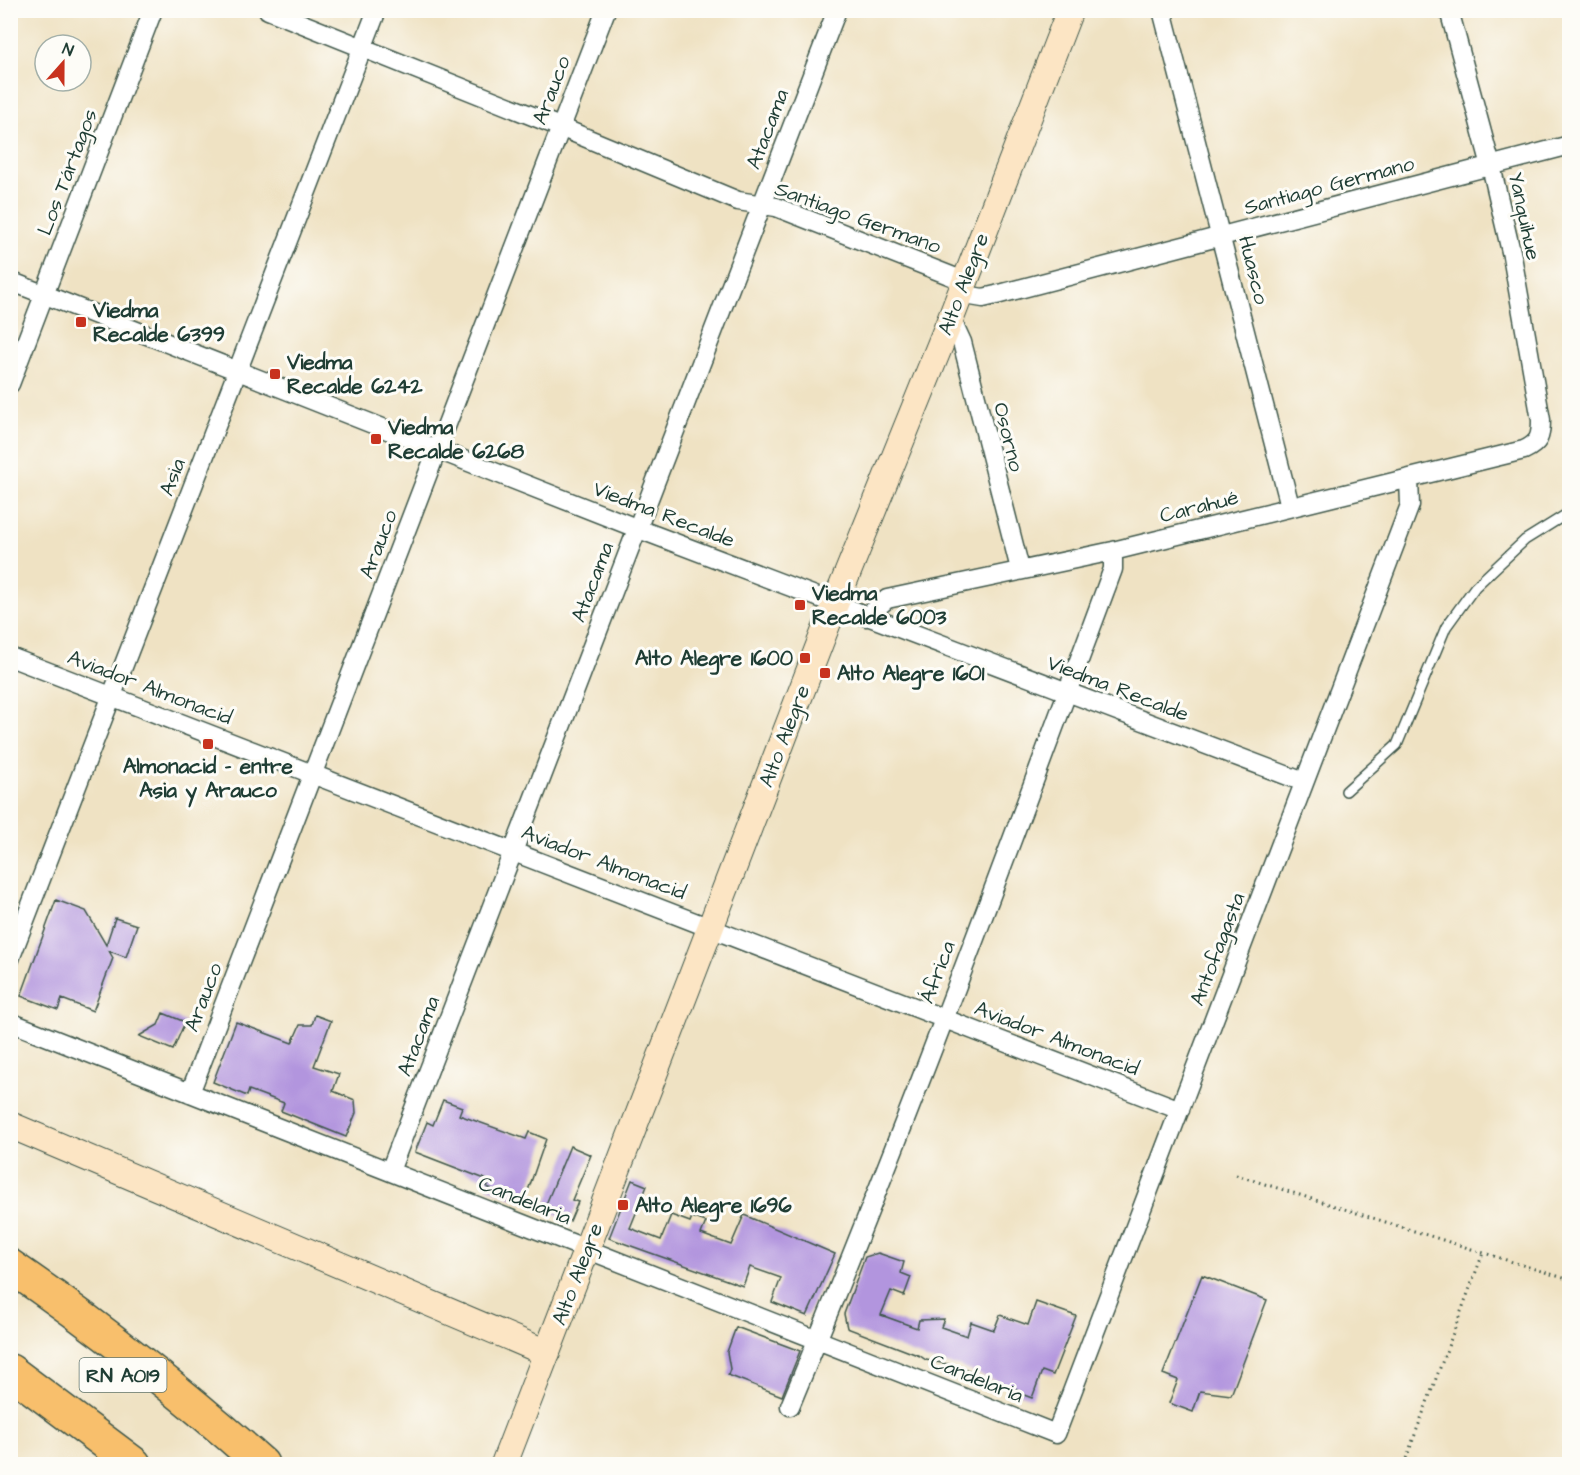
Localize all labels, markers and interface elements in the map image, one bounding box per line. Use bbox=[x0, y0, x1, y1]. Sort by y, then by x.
north arrow bbox=[33, 33, 93, 93]
text: N bbox=[59, 38, 77, 62]
street label: Arauco bbox=[525, 51, 578, 129]
street label: Atacama bbox=[739, 85, 796, 173]
street label: Los Tártagos bbox=[30, 105, 107, 240]
street label: Santiago Germano bbox=[1241, 149, 1418, 224]
street label: Yanquihue bbox=[1501, 169, 1548, 263]
street label: Santiago Germano bbox=[770, 174, 945, 263]
street label: Alto Alegre bbox=[931, 229, 998, 340]
street label: Huasco bbox=[1231, 233, 1276, 308]
place label: Viedma Recalde 6399 bbox=[92, 296, 225, 349]
marker: Viedma Recalde 6399 bbox=[74, 315, 88, 329]
place label: Viedma Recalde 6242 bbox=[286, 348, 424, 401]
marker: Viedma Recalde 6242 bbox=[268, 367, 282, 381]
street label: Osorno bbox=[986, 399, 1031, 475]
place label: Viedma Recalde 6268 bbox=[387, 413, 524, 466]
marker: Viedma Recalde 6268 bbox=[369, 432, 383, 446]
street label: Asia bbox=[152, 454, 193, 500]
street label: Viedma Recalde bbox=[589, 474, 739, 555]
street label: Carahué bbox=[1157, 483, 1242, 530]
street label: Arauco bbox=[352, 505, 405, 583]
street label: Atacama bbox=[564, 538, 621, 626]
place label: Viedma Recalde 6003 bbox=[811, 579, 947, 632]
marker: Viedma Recalde 6003 bbox=[793, 598, 807, 612]
street label: Aviador Almonacid bbox=[63, 643, 237, 732]
place label: Alto Alegre 1600 bbox=[635, 644, 793, 675]
street label: Viedma Recalde bbox=[1043, 648, 1193, 729]
marker: Alto Alegre 1600 bbox=[798, 651, 812, 665]
place label: Alto Alegre 1601 bbox=[837, 659, 985, 690]
marker: Alto Alegre 1601 bbox=[818, 666, 832, 680]
street label: Alto Alegre bbox=[752, 681, 819, 792]
marker: Almonacid - entre Asia y Arauco bbox=[201, 737, 215, 751]
place label: Almonacid - entre Asia y Arauco bbox=[123, 752, 294, 808]
street label: Aviador Almonacid bbox=[517, 818, 691, 907]
street label: Antofagasta bbox=[1183, 888, 1254, 1010]
street label: África bbox=[912, 937, 963, 1008]
street label: Arauco bbox=[177, 958, 230, 1036]
street label: Atacama bbox=[390, 992, 447, 1080]
street label: Aviador Almonacid bbox=[970, 994, 1144, 1083]
street label: Candelaria bbox=[474, 1169, 576, 1232]
place label: Alto Alegre 1696 bbox=[635, 1191, 793, 1222]
marker: Alto Alegre 1696 bbox=[616, 1198, 630, 1212]
street label: Alto Alegre bbox=[545, 1219, 612, 1330]
street label: Candelaria bbox=[926, 1347, 1028, 1410]
road number: RN A019 bbox=[80, 1358, 166, 1392]

